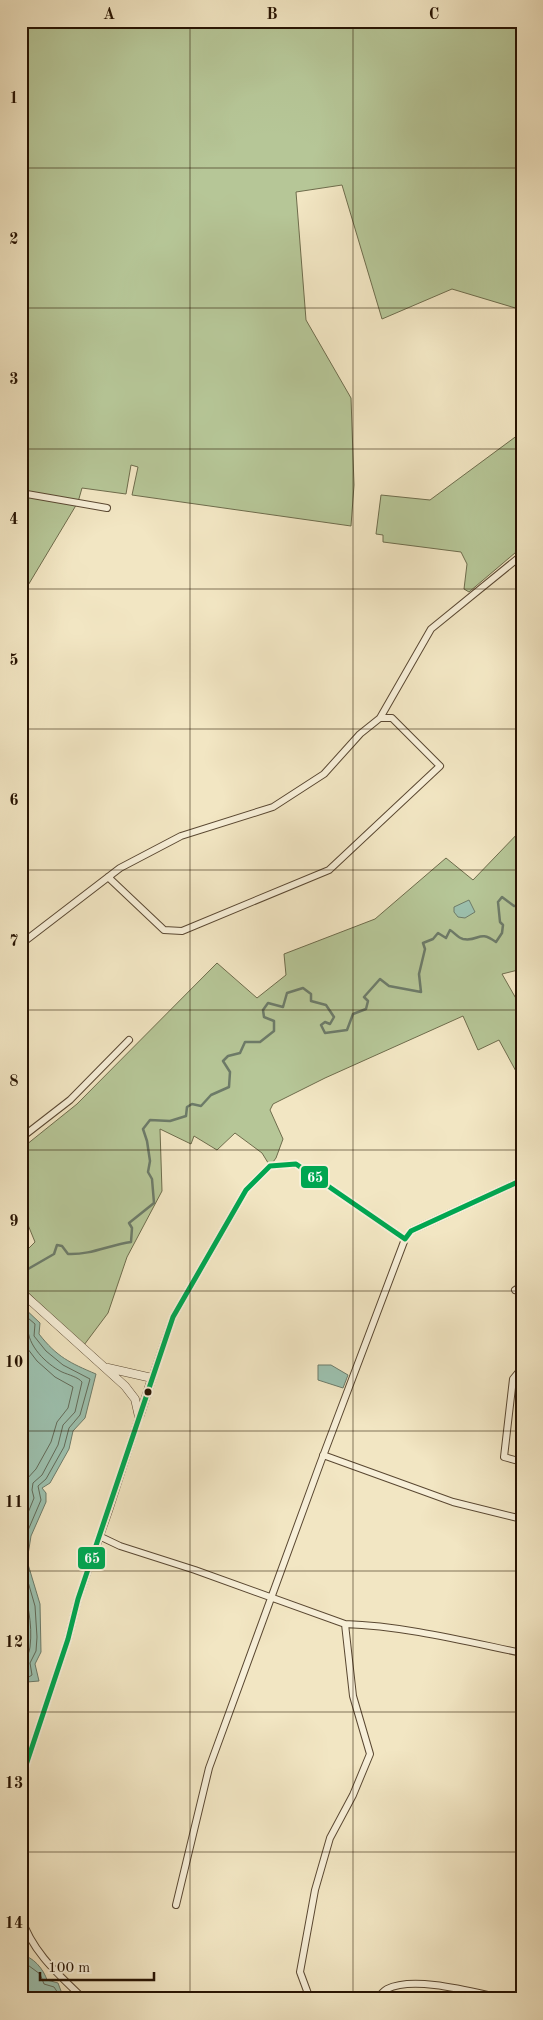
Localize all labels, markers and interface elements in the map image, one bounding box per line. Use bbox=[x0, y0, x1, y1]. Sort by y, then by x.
text: A bbox=[103, 7, 115, 23]
text: B bbox=[266, 7, 278, 23]
text: C bbox=[429, 7, 439, 23]
text: 1 bbox=[9, 91, 19, 107]
text: 2 bbox=[9, 232, 19, 248]
text: 3 bbox=[9, 372, 19, 388]
text: 4 bbox=[9, 512, 19, 528]
text: 5 bbox=[9, 653, 19, 669]
text: 6 bbox=[9, 793, 19, 809]
text: 7 bbox=[9, 934, 19, 950]
text: 8 bbox=[9, 1074, 19, 1090]
line badge: 65 bbox=[300, 1165, 329, 1189]
text: 65 bbox=[307, 1171, 323, 1185]
text: 9 bbox=[9, 1214, 19, 1230]
text: 10 bbox=[5, 1355, 23, 1371]
unlabelled marker bbox=[143, 1387, 153, 1397]
text: 11 bbox=[5, 1495, 23, 1511]
line badge: 65 bbox=[77, 1546, 106, 1570]
text: 65 bbox=[84, 1552, 100, 1566]
text: 12 bbox=[5, 1635, 23, 1651]
text: 13 bbox=[5, 1776, 23, 1792]
text: 14 bbox=[5, 1916, 23, 1932]
scale bar bbox=[40, 1950, 154, 1982]
text: 100 m bbox=[48, 1961, 90, 1976]

